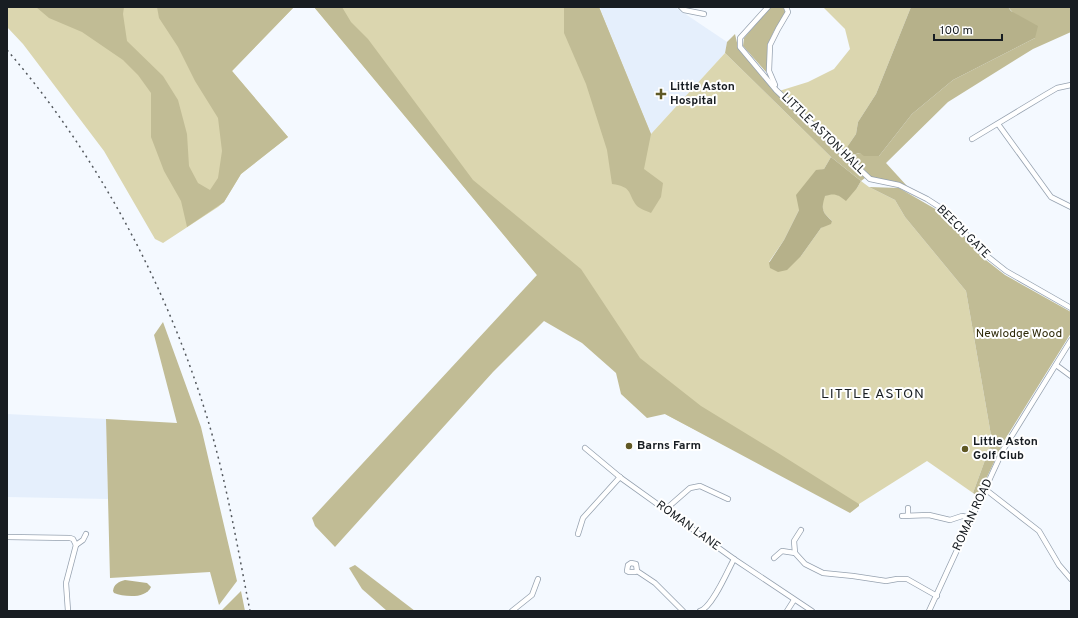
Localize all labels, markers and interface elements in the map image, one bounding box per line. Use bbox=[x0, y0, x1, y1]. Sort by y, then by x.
scale bar bbox=[934, 16, 1002, 42]
text: 100 m bbox=[940, 23, 973, 39]
place label: Little Aston Hospital bbox=[670, 79, 735, 109]
marker: Little Aston Hospital bbox=[655, 88, 667, 100]
street label: LITTLE ASTON HALL bbox=[777, 90, 869, 179]
street label: BEECH GATE bbox=[933, 202, 993, 262]
park label: Newlodge Wood bbox=[976, 326, 1062, 342]
district label: LITTLE ASTON bbox=[821, 386, 925, 403]
place label: Little Aston Golf Club bbox=[973, 434, 1038, 464]
place label: Barns Farm bbox=[637, 438, 701, 454]
marker: Barns Farm bbox=[624, 441, 634, 451]
marker: Little Aston Golf Club bbox=[960, 444, 970, 454]
street label: ROMAN ROAD bbox=[949, 476, 997, 554]
street label: ROMAN LANE bbox=[653, 497, 723, 555]

